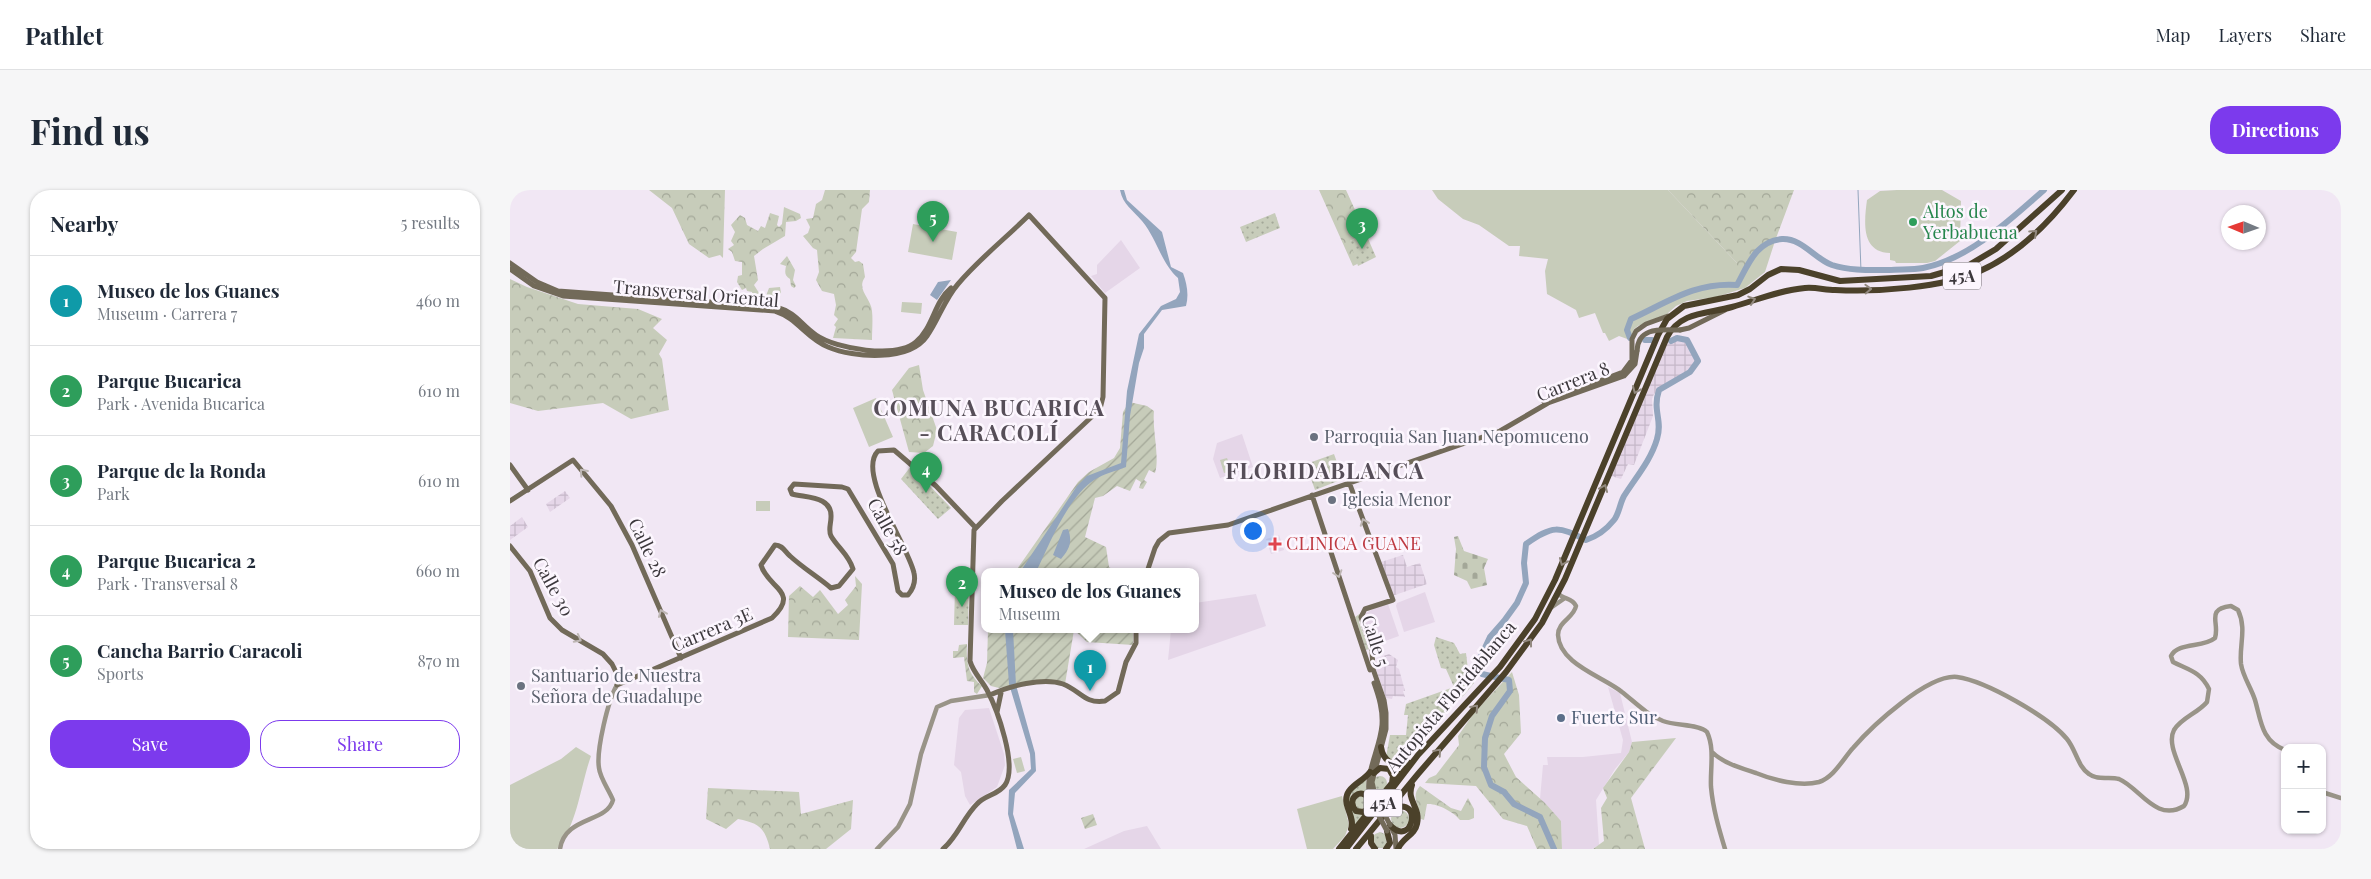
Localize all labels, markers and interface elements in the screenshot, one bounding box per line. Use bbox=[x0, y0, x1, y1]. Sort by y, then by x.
text: Pathlet bbox=[25, 19, 103, 51]
text: Map bbox=[2155, 23, 2190, 47]
text: Layers bbox=[2218, 23, 2272, 47]
text: Share bbox=[2300, 23, 2346, 47]
button: Directions bbox=[2210, 106, 2341, 154]
text: Find us bbox=[30, 107, 150, 154]
place label: Altos de Yerbabuena bbox=[1922, 199, 2018, 244]
pin: 5 bbox=[917, 201, 949, 242]
north arrow bbox=[2221, 205, 2266, 250]
pin: 3 bbox=[1346, 208, 1378, 249]
text: Nearby bbox=[50, 209, 119, 237]
text: 5 results bbox=[401, 212, 460, 233]
marker: Altos de Yerbabuena bbox=[1907, 216, 1919, 228]
one-way arrow bbox=[2028, 230, 2037, 239]
road number: 45A bbox=[1943, 262, 1981, 290]
street label: Transversal Oriental bbox=[612, 274, 780, 312]
text: Museo de los Guanes bbox=[97, 277, 280, 303]
one-way arrow bbox=[1865, 284, 1873, 294]
text: 1 bbox=[63, 290, 69, 311]
text: 460 m bbox=[416, 290, 460, 311]
one-way arrow bbox=[1748, 296, 1756, 306]
text: Museum · Carrera 7 bbox=[97, 303, 237, 324]
street label: Carrera 8 bbox=[1533, 356, 1613, 407]
text: Parque Bucarica bbox=[97, 367, 242, 393]
text: 2 bbox=[62, 380, 70, 401]
text: 610 m bbox=[418, 380, 460, 401]
one-way arrow bbox=[1631, 385, 1642, 394]
district label: COMUNA BUCARICA - CARACOLÍ bbox=[873, 392, 1105, 447]
text: Park · Avenida Bucarica bbox=[97, 393, 265, 414]
place label: Parroquia San Juan Nepomuceno bbox=[1324, 424, 1589, 448]
marker: Parroquia San Juan Nepomuceno bbox=[1308, 431, 1320, 443]
pin: 4 bbox=[910, 452, 942, 493]
district label: FLORIDABLANCA bbox=[1225, 455, 1425, 485]
text: Parque de la Ronda bbox=[97, 457, 266, 483]
one-way arrow bbox=[580, 468, 589, 477]
text: 3 bbox=[62, 470, 70, 491]
text: 610 m bbox=[418, 470, 460, 491]
text: Park bbox=[97, 483, 130, 504]
one-way arrow bbox=[1597, 484, 1608, 493]
place label: Iglesia Menor bbox=[1342, 487, 1451, 511]
street label: Calle 58 bbox=[862, 494, 913, 559]
marker: Iglesia Menor bbox=[1326, 494, 1338, 506]
street label: Calle 28 bbox=[623, 514, 673, 581]
your location bbox=[1240, 518, 1266, 544]
one-way arrow bbox=[1360, 518, 1370, 526]
place label: CLINICA GUANE bbox=[1286, 531, 1421, 555]
marker: CLINICA GUANE bbox=[1268, 537, 1282, 551]
text: Parque Bucarica 2 bbox=[97, 547, 256, 573]
street label: Calle 30 bbox=[528, 553, 580, 620]
one-way arrow bbox=[1558, 557, 1568, 565]
text: 4 bbox=[62, 560, 70, 581]
text: 660 m bbox=[416, 560, 460, 581]
pin: 2 bbox=[946, 566, 978, 607]
popup bbox=[981, 568, 1199, 633]
one-way arrow bbox=[1333, 569, 1343, 578]
text: Park · Transversal 8 bbox=[97, 573, 238, 594]
text: Museo de los Guanes bbox=[999, 577, 1181, 603]
street label: Carrera 3E bbox=[667, 601, 756, 657]
text: Museum bbox=[999, 603, 1061, 624]
one-way arrow bbox=[658, 609, 669, 618]
street label: Calle 5 bbox=[1356, 612, 1395, 669]
street label: Autopista Floridablanca bbox=[1379, 615, 1521, 778]
one-way arrow bbox=[573, 633, 582, 643]
text: Cancha Barrio Caracoli bbox=[97, 637, 302, 663]
one-way arrow bbox=[1523, 639, 1531, 648]
text: 5 bbox=[62, 650, 70, 671]
text: 870 m bbox=[417, 650, 460, 671]
pin: 1 bbox=[1074, 650, 1106, 691]
text: Sports bbox=[97, 663, 144, 684]
place label: Santuario de Nuestra Señora de Guadalupe bbox=[531, 663, 702, 708]
marker: Santuario de Nuestra Señora de Guadalupe bbox=[515, 680, 527, 692]
one-way arrow bbox=[1470, 705, 1479, 714]
place label: Fuerte Sur bbox=[1571, 705, 1657, 729]
marker: Fuerte Sur bbox=[1555, 712, 1567, 724]
button: Save bbox=[50, 720, 250, 768]
button: Share bbox=[260, 720, 460, 768]
map controls bbox=[2281, 744, 2326, 834]
button: + bbox=[2281, 744, 2326, 789]
one-way arrow bbox=[1432, 749, 1441, 758]
button: − bbox=[2281, 789, 2326, 834]
road number: 45A bbox=[1364, 790, 1402, 816]

